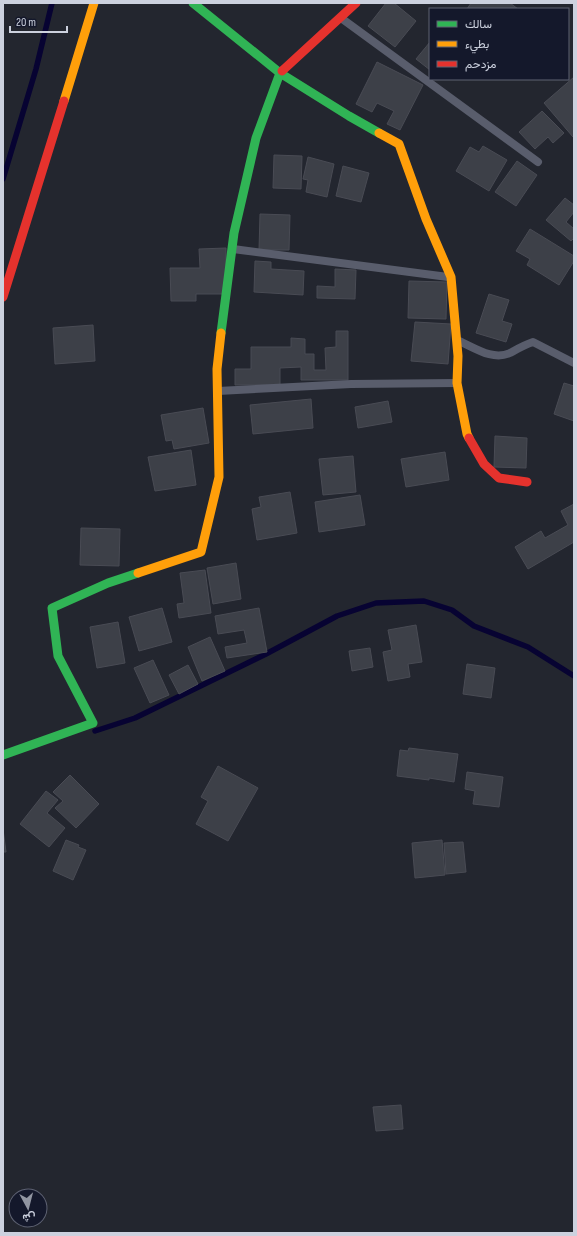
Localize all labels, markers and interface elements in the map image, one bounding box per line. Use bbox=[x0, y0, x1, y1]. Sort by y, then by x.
scale bar bbox=[10, 8, 67, 34]
legend bbox=[429, 8, 569, 80]
text: 20 m bbox=[16, 15, 36, 30]
text: سالك bbox=[465, 17, 492, 32]
text: بطيء bbox=[465, 37, 489, 54]
text: مزدحم bbox=[465, 57, 496, 72]
north arrow bbox=[8, 1188, 48, 1228]
text: ش bbox=[22, 1210, 37, 1225]

